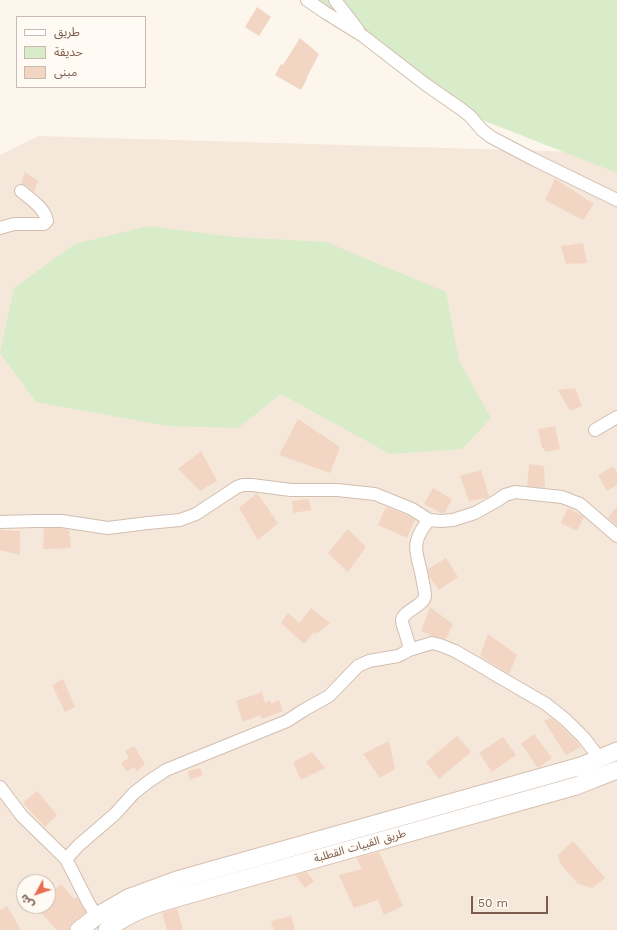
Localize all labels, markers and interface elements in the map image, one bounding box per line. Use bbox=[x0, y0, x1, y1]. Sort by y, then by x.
legend bbox=[16, 16, 146, 88]
text: طريق bbox=[54, 25, 80, 39]
text: حديقة bbox=[54, 45, 83, 59]
text: مبنى bbox=[54, 65, 77, 79]
street label: طريق القبيات القطلبة bbox=[312, 827, 408, 865]
north arrow bbox=[16, 874, 56, 914]
scale bar bbox=[473, 888, 550, 914]
text: ش bbox=[17, 891, 37, 911]
text: 50 m bbox=[478, 896, 508, 910]

